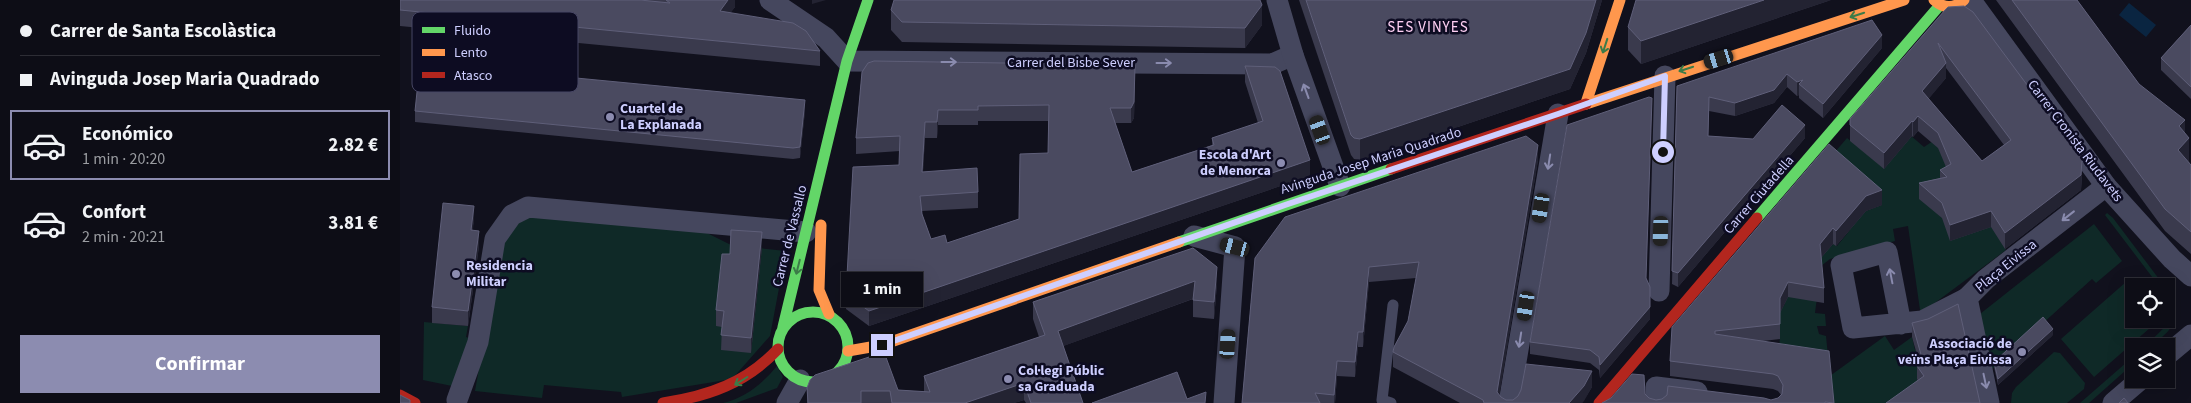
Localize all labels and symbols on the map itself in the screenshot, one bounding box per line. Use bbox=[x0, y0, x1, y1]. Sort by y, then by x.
one-way arrow bbox=[1849, 10, 1865, 20]
legend bbox=[412, 12, 578, 92]
district label: SES VINYES bbox=[1387, 17, 1469, 38]
text: Fluido bbox=[454, 21, 491, 41]
one-way arrow bbox=[1600, 38, 1609, 54]
text: Lento bbox=[454, 43, 487, 63]
car bbox=[1702, 47, 1735, 71]
street label: Carrer del Bisbe Sever bbox=[1007, 53, 1135, 73]
one-way arrow bbox=[940, 57, 956, 67]
one-way arrow bbox=[1155, 58, 1171, 68]
one-way arrow bbox=[1678, 65, 1694, 75]
text: Atasco bbox=[454, 66, 492, 86]
street label: Carrer Cronista Riudavets bbox=[2022, 76, 2128, 206]
one-way arrow bbox=[1301, 83, 1310, 99]
place label: Cuartel de La Explanada bbox=[620, 99, 702, 135]
marker: Cuartel de La Explanada bbox=[604, 111, 616, 123]
car bbox=[1307, 113, 1332, 147]
street label: Avinguda Josep Maria Quadrado bbox=[1278, 122, 1464, 200]
route start bbox=[1652, 141, 1674, 163]
place label: Escola d'Art de Menorca bbox=[1199, 145, 1272, 181]
street label: Carrer Ciutadella bbox=[1719, 151, 1799, 239]
one-way arrow bbox=[1543, 154, 1553, 170]
marker: Escola d'Art de Menorca bbox=[1275, 157, 1287, 169]
street label: Carrer de Vassallo bbox=[768, 183, 812, 289]
car bbox=[1531, 192, 1550, 224]
one-way arrow bbox=[2061, 211, 2075, 221]
car bbox=[1652, 216, 1669, 246]
street label: Plaça Eivissa bbox=[1971, 235, 2041, 297]
car bbox=[1218, 236, 1251, 258]
place label: Residencia Militar bbox=[466, 256, 533, 292]
one-way arrow bbox=[793, 258, 802, 274]
marker: Residencia Militar bbox=[450, 268, 462, 280]
one-way arrow bbox=[1886, 268, 1896, 284]
callout: 1 min bbox=[841, 272, 923, 308]
car bbox=[1516, 290, 1535, 322]
car bbox=[1219, 329, 1236, 359]
one-way arrow bbox=[1515, 332, 1525, 348]
route end bbox=[871, 334, 893, 356]
place label: Associació de veïns Plaça Eivissa bbox=[1898, 334, 2012, 370]
marker: Associació de veïns Plaça Eivissa bbox=[2016, 346, 2028, 358]
place label: Col·legi Públic sa Graduada bbox=[1018, 361, 1105, 397]
marker: Col·legi Públic sa Graduada bbox=[1002, 373, 1014, 385]
one-way arrow bbox=[1980, 373, 1990, 389]
one-way arrow bbox=[734, 376, 748, 386]

